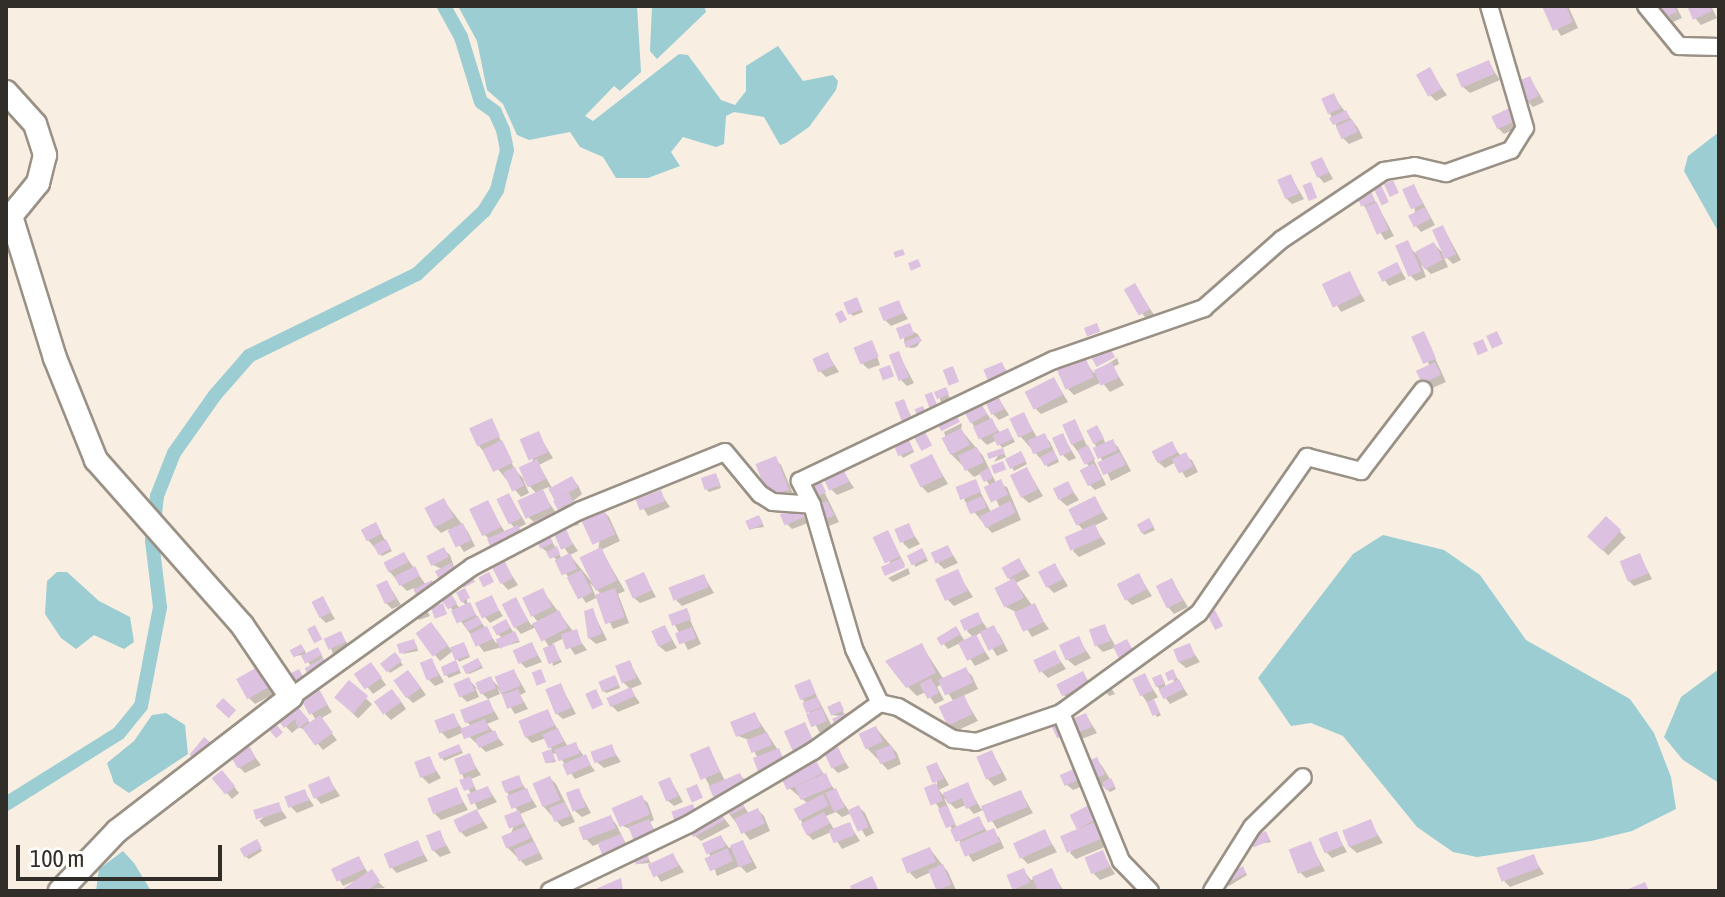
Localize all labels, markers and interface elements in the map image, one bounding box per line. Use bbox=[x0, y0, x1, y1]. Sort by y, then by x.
scale bar bbox=[20, 829, 226, 879]
text: 100 m bbox=[30, 845, 84, 872]

